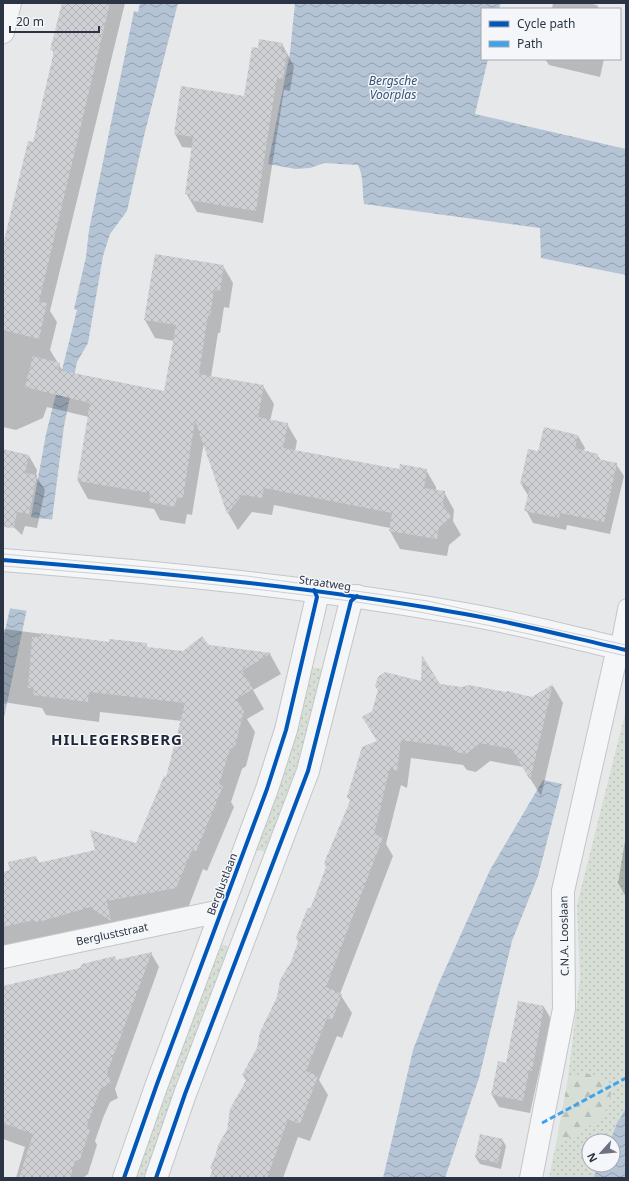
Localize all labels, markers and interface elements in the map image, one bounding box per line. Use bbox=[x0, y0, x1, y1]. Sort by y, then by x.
scale bar bbox=[10, 8, 99, 34]
legend bbox=[481, 8, 621, 60]
text: 20 m bbox=[16, 13, 44, 30]
text: Cycle path bbox=[517, 15, 575, 32]
text: Path bbox=[517, 35, 543, 52]
water label: Bergsche Voorplas bbox=[369, 72, 417, 103]
street label: Straatweg bbox=[298, 571, 352, 594]
district label: HILLEGERSBERG bbox=[51, 729, 183, 749]
street label: Berglustlaan bbox=[203, 851, 240, 917]
street label: C.N.A. Looslaan bbox=[555, 896, 572, 976]
street label: Bergluststraat bbox=[74, 919, 149, 948]
north arrow bbox=[581, 1133, 621, 1173]
text: N bbox=[583, 1150, 600, 1165]

